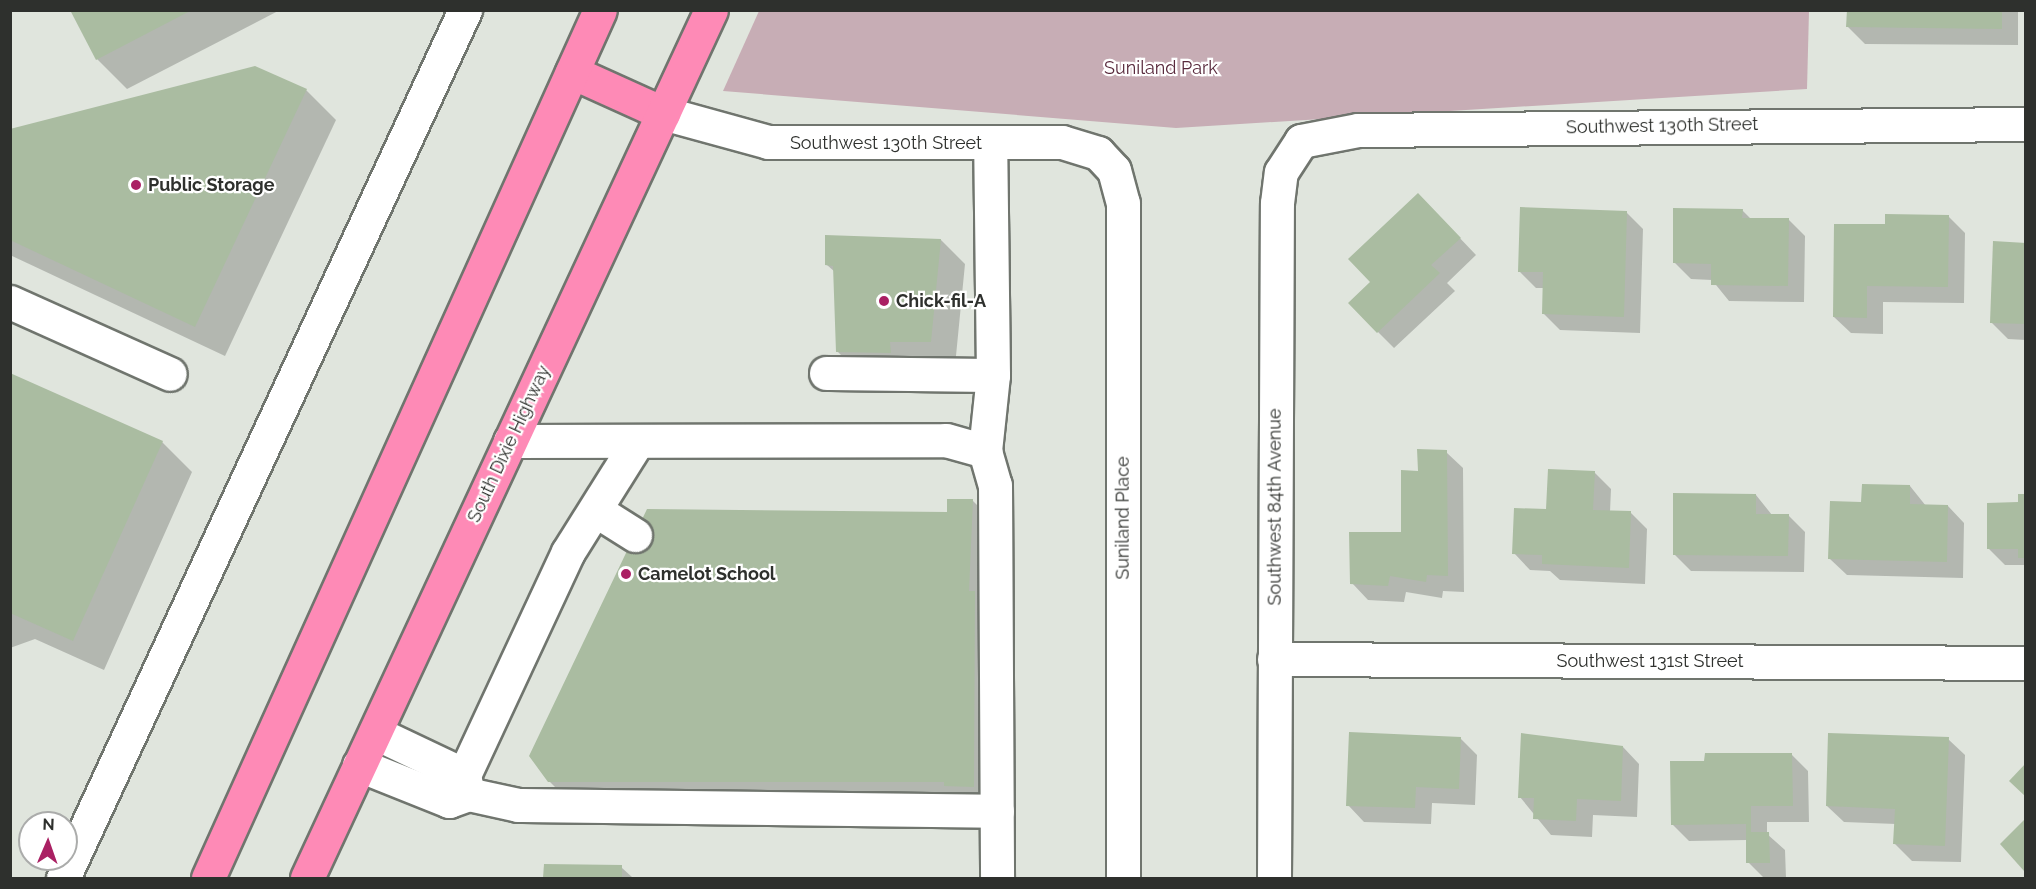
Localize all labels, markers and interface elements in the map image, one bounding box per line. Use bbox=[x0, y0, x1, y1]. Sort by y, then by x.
park label: Suniland Park bbox=[1104, 57, 1218, 79]
street label: Southwest 130th Street bbox=[1566, 114, 1758, 138]
street label: Southwest 130th Street bbox=[790, 132, 982, 154]
place label: Public Storage bbox=[148, 174, 274, 196]
marker: Public Storage bbox=[129, 178, 143, 192]
place label: Chick-fil-A bbox=[896, 290, 986, 312]
marker: Chick-fil-A bbox=[877, 294, 891, 308]
street label: South Dixie Highway bbox=[463, 362, 555, 526]
street label: Southwest 84th Avenue bbox=[1264, 408, 1286, 606]
street label: Suniland Place bbox=[1112, 456, 1134, 580]
place label: Camelot School bbox=[638, 563, 776, 585]
marker: Camelot School bbox=[619, 567, 633, 581]
street label: Southwest 131st Street bbox=[1556, 650, 1744, 672]
north arrow bbox=[18, 811, 78, 871]
text: N bbox=[42, 815, 55, 834]

